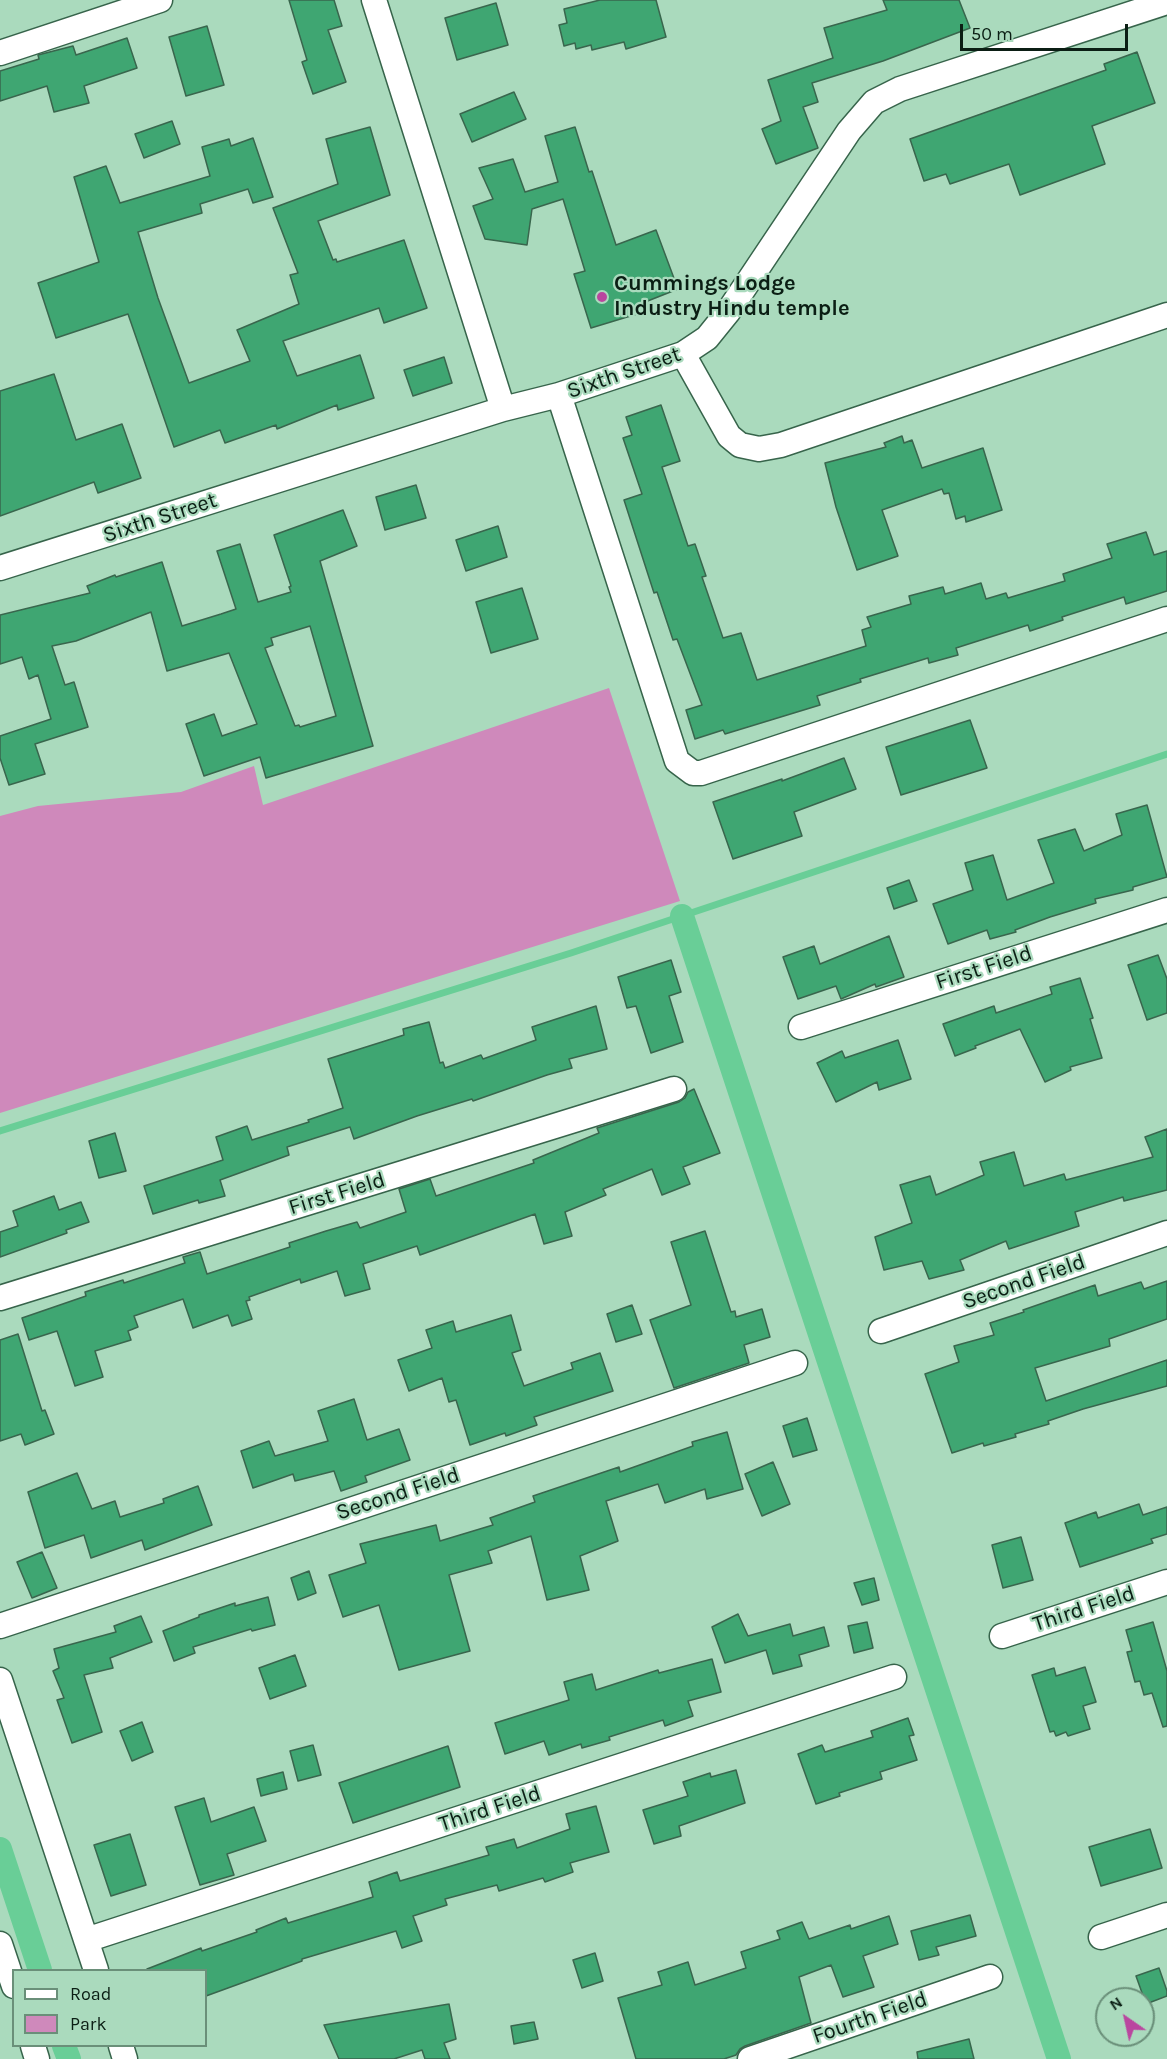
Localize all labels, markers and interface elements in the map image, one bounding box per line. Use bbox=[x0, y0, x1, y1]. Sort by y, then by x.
scale bar bbox=[963, 12, 1131, 50]
text: 50 m bbox=[971, 23, 1013, 45]
place label: Cummings Lodge Industry Hindu temple bbox=[614, 271, 850, 322]
marker: Cummings Lodge Industry Hindu temple bbox=[595, 290, 609, 304]
street label: Sixth Street bbox=[564, 341, 684, 405]
street label: Sixth Street bbox=[100, 487, 220, 549]
street label: First Field bbox=[933, 940, 1035, 996]
street label: First Field bbox=[285, 1167, 389, 1221]
street label: Second Field bbox=[959, 1249, 1089, 1315]
street label: Second Field bbox=[333, 1462, 463, 1526]
street label: Third Field bbox=[1030, 1580, 1138, 1638]
street label: Third Field bbox=[436, 1780, 544, 1838]
legend bbox=[12, 1969, 207, 2047]
text: Road bbox=[70, 1983, 111, 2005]
street label: Fourth Field bbox=[809, 1986, 931, 2050]
north arrow bbox=[1095, 1987, 1155, 2047]
text: N bbox=[1106, 1992, 1126, 2014]
text: Park bbox=[70, 2013, 107, 2035]

